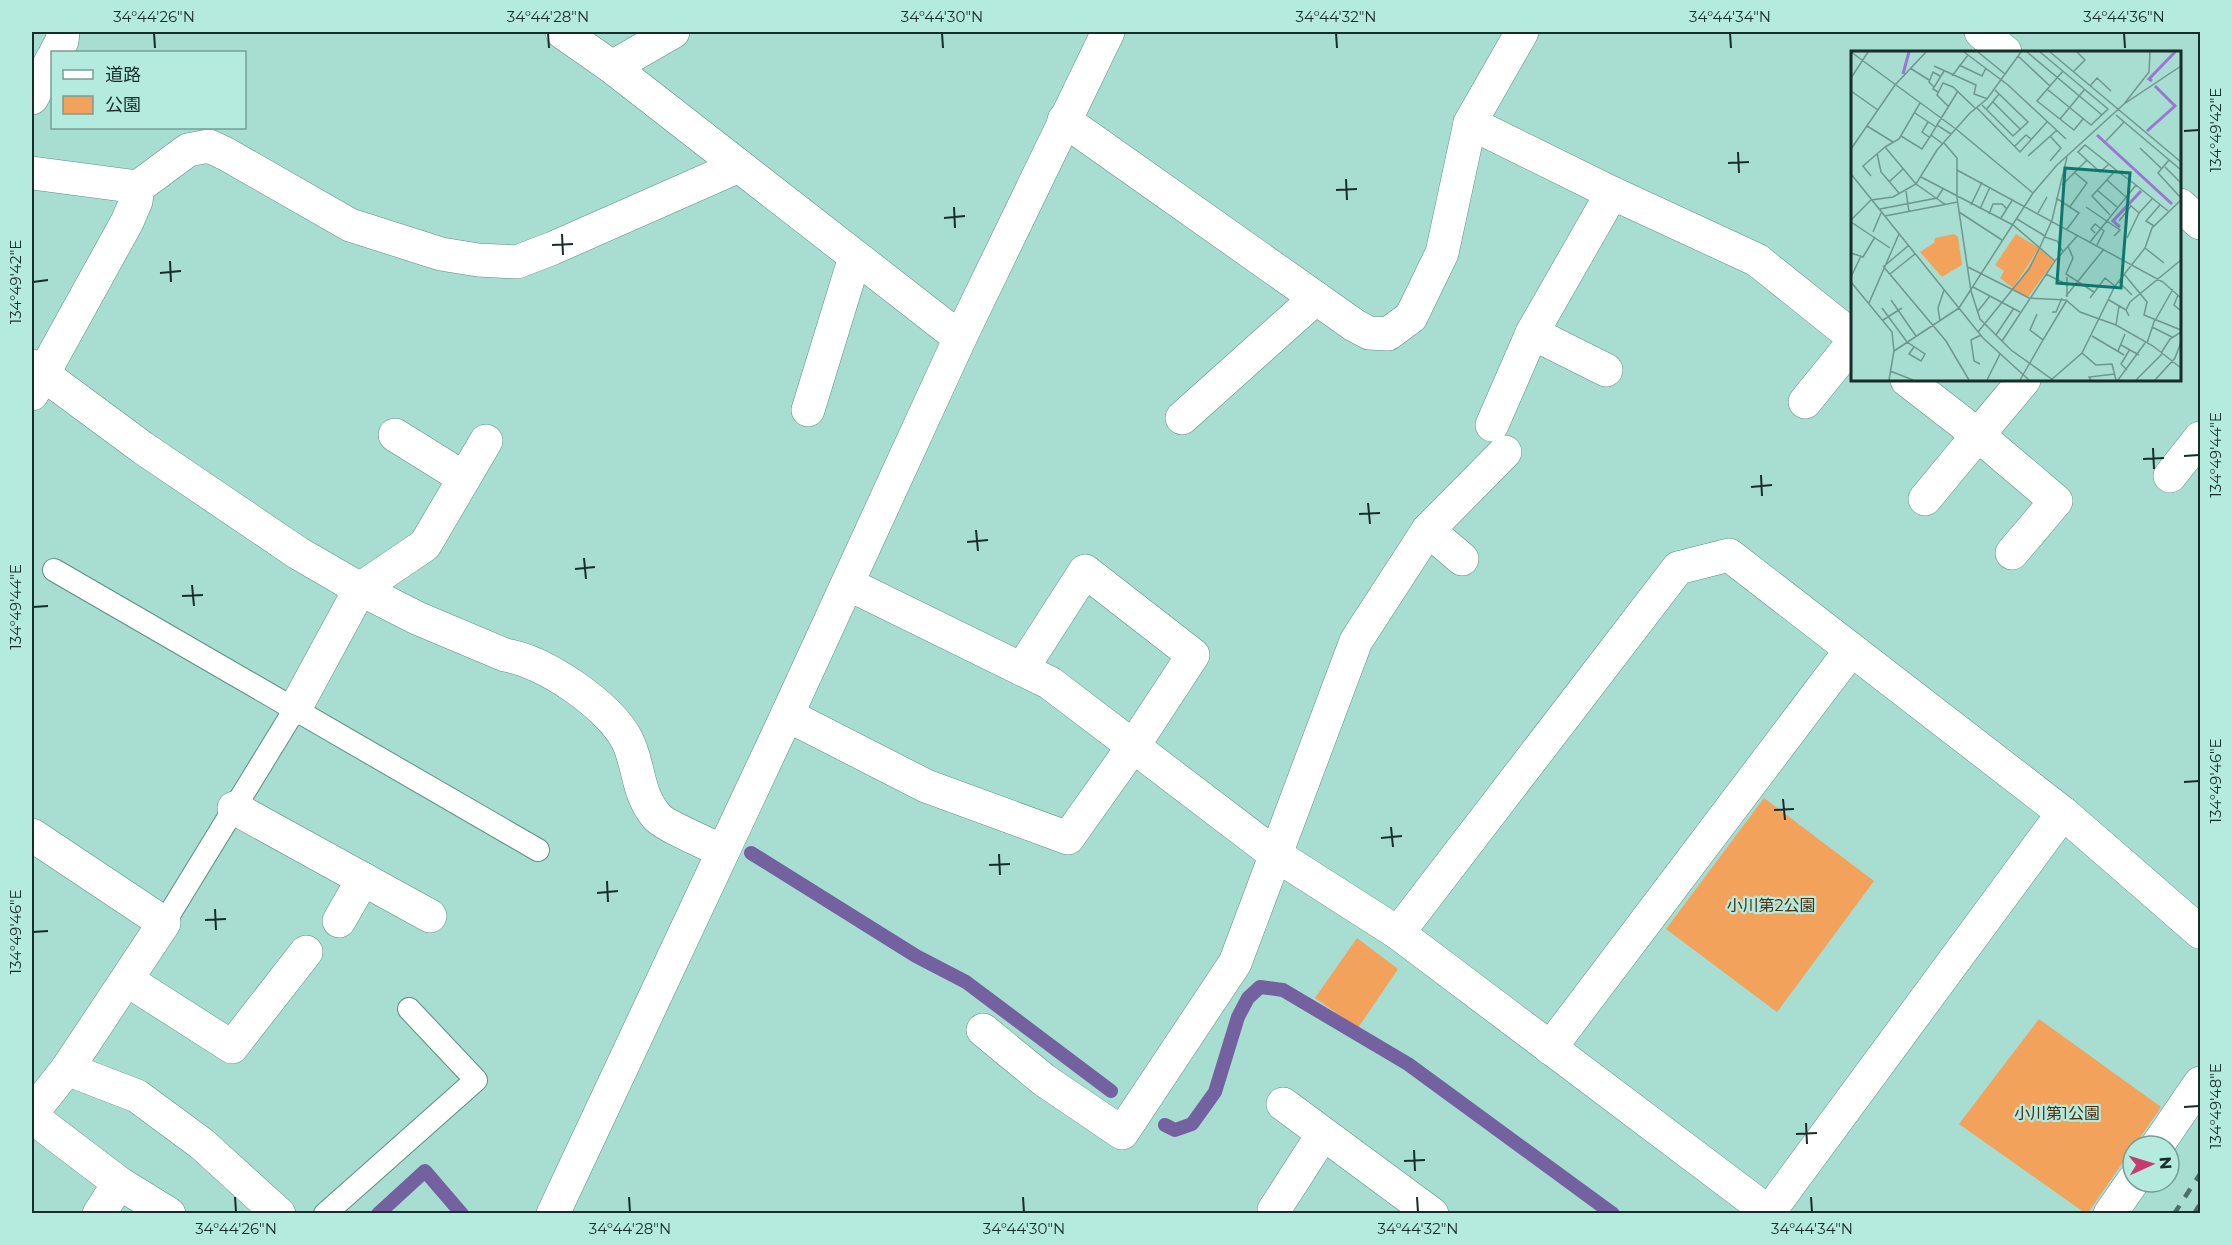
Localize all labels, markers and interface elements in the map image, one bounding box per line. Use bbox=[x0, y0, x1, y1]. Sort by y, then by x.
text: 34°44'26"N bbox=[113, 7, 195, 26]
text: 34°44'28"N bbox=[507, 7, 589, 26]
text: 34°44'30"N bbox=[901, 7, 983, 26]
text: 34°44'32"N bbox=[1296, 7, 1376, 26]
text: 34°44'34"N bbox=[1689, 7, 1771, 26]
text: 34°44'36"N bbox=[2083, 7, 2165, 26]
legend bbox=[51, 51, 246, 129]
inset map bbox=[1851, 51, 2181, 381]
text: 道路 bbox=[105, 64, 141, 86]
text: 134°49'42"E bbox=[2206, 88, 2225, 172]
text: 公園 bbox=[105, 94, 141, 116]
text: 134°49'42"E bbox=[6, 240, 25, 324]
text: 134°49'44"E bbox=[2206, 412, 2225, 498]
text: 134°49'44"E bbox=[6, 564, 25, 650]
text: 134°49'46"E bbox=[2206, 738, 2225, 824]
text: 134°49'46"E bbox=[6, 889, 25, 975]
park label: 小川第2公園 bbox=[1726, 896, 1816, 915]
text: 134°49'48"E bbox=[2206, 1063, 2225, 1149]
park label: 小川第1公園 bbox=[2014, 1104, 2100, 1123]
north arrow bbox=[2121, 1134, 2181, 1194]
text: N bbox=[2156, 1156, 2175, 1170]
text: 34°44'26"N bbox=[195, 1219, 277, 1238]
text: 34°44'28"N bbox=[589, 1219, 671, 1238]
text: 34°44'30"N bbox=[983, 1219, 1065, 1238]
text: 34°44'32"N bbox=[1378, 1219, 1458, 1238]
text: 34°44'34"N bbox=[1771, 1219, 1853, 1238]

